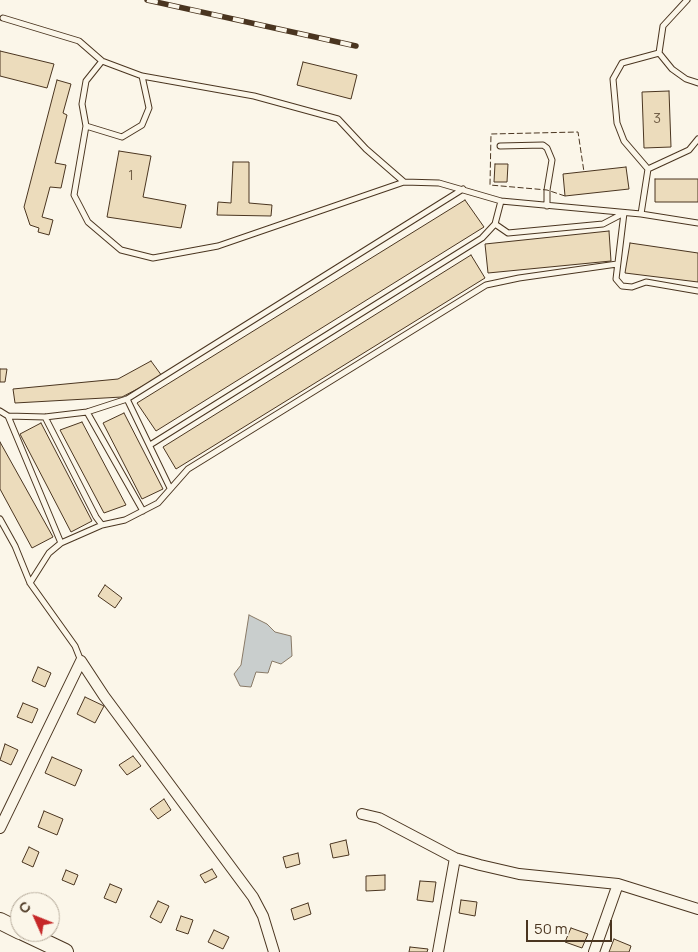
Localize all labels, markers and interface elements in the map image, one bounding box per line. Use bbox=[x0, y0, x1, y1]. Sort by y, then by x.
house number: 3 bbox=[653, 111, 661, 127]
house number: 1 bbox=[128, 168, 134, 184]
north arrow bbox=[10, 892, 60, 942]
text: С bbox=[14, 897, 35, 917]
scale bar bbox=[528, 910, 614, 942]
text: 50 m bbox=[534, 918, 568, 939]

